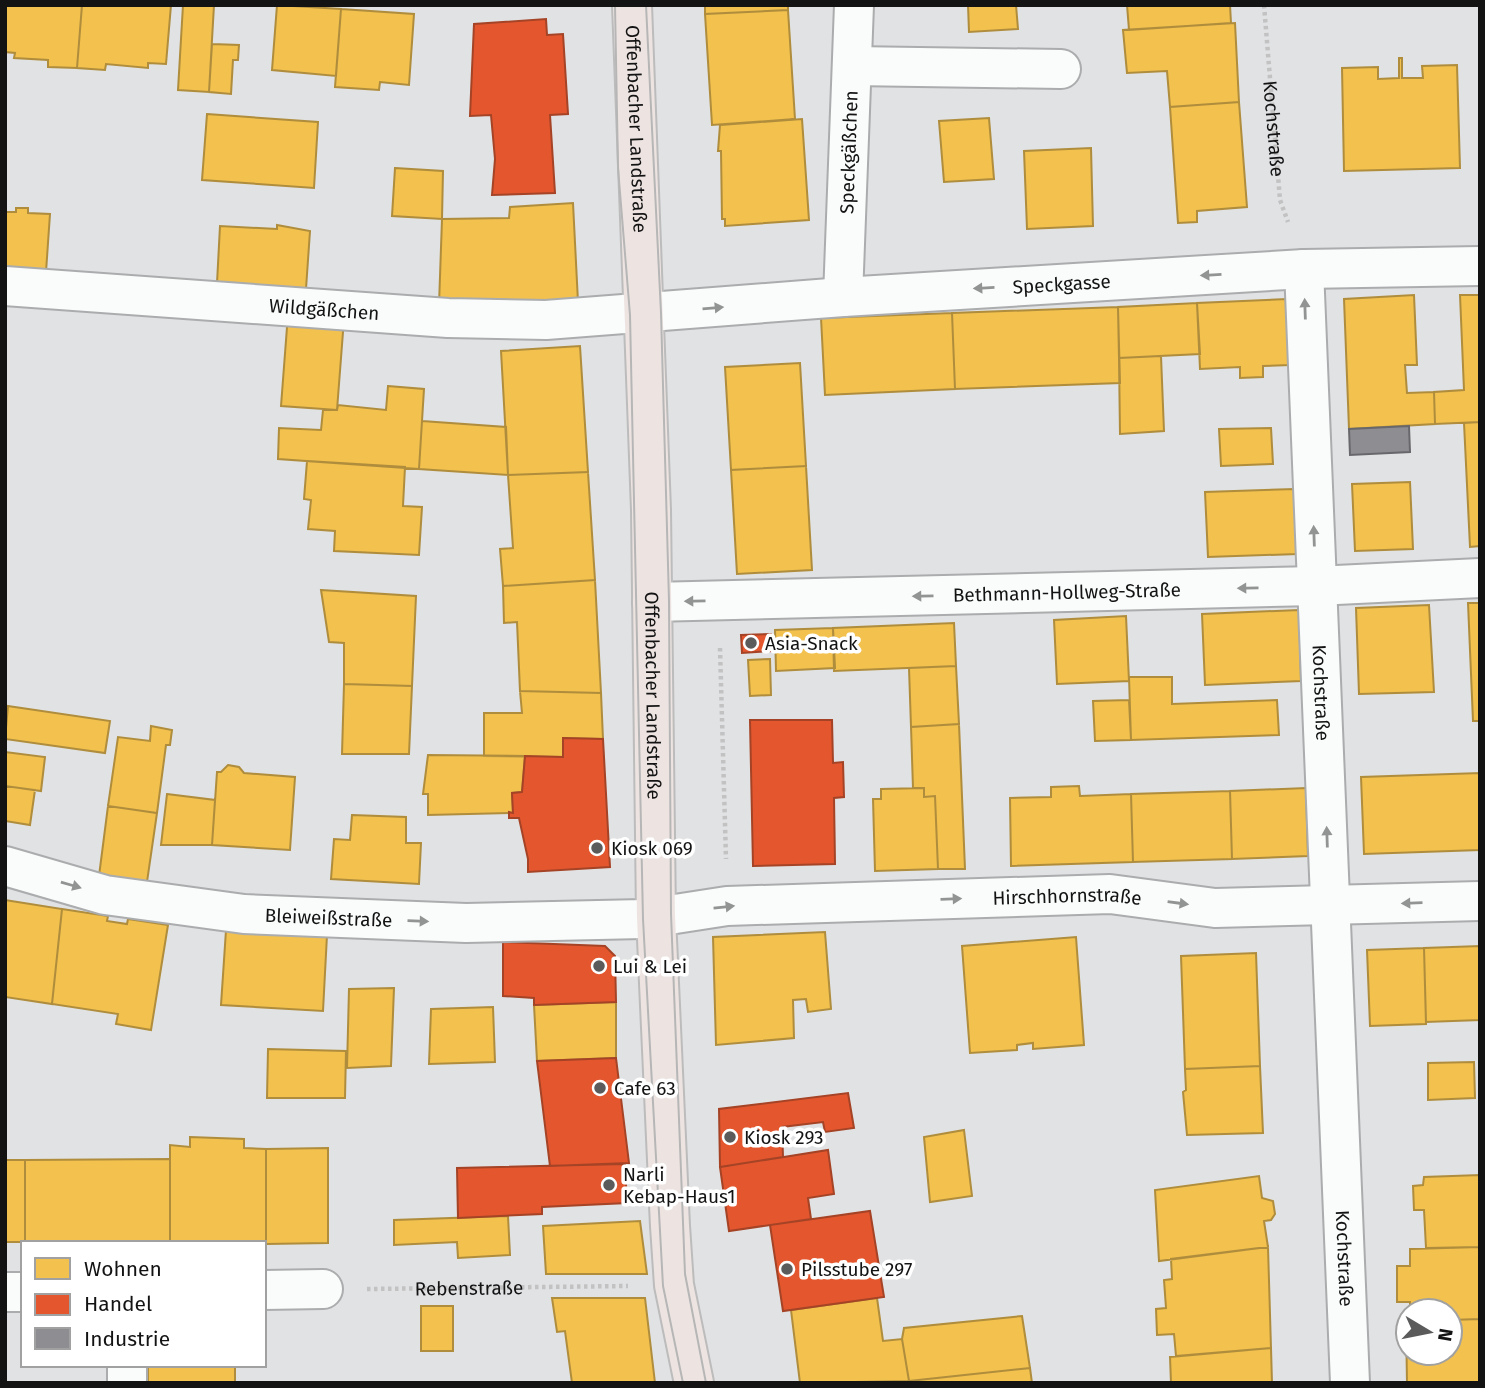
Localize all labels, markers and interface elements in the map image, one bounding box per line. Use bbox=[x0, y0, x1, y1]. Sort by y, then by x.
street label: Offenbacher Landstraße bbox=[621, 24, 652, 233]
street label: Kochstraße bbox=[1258, 80, 1289, 178]
street label: Speckgäßchen bbox=[835, 90, 863, 214]
one-way arrow bbox=[1200, 269, 1222, 280]
street label: Speckgasse bbox=[1012, 270, 1111, 299]
one-way arrow bbox=[973, 283, 995, 294]
street label: Wildgäßchen bbox=[268, 294, 380, 325]
one-way arrow bbox=[1300, 297, 1311, 319]
one-way arrow bbox=[702, 302, 724, 313]
one-way arrow bbox=[1309, 525, 1320, 547]
street label: Bethmann-Hollweg-Straße bbox=[953, 578, 1181, 607]
one-way arrow bbox=[1237, 582, 1259, 593]
one-way arrow bbox=[911, 590, 933, 601]
street label: Offenbacher Landstraße bbox=[640, 591, 666, 800]
one-way arrow bbox=[684, 595, 706, 607]
place label: Asia-Snack bbox=[765, 632, 858, 655]
marker: Asia-Snack bbox=[743, 635, 759, 651]
street label: Kochstraße bbox=[1308, 644, 1334, 741]
one-way arrow bbox=[1322, 825, 1333, 847]
place label: Kiosk 069 bbox=[611, 837, 693, 860]
marker: Kiosk 069 bbox=[589, 840, 605, 856]
one-way arrow bbox=[60, 880, 82, 891]
street label: Hirschhornstraße bbox=[992, 883, 1143, 910]
one-way arrow bbox=[940, 893, 962, 904]
one-way arrow bbox=[1400, 897, 1422, 908]
one-way arrow bbox=[1167, 898, 1189, 909]
one-way arrow bbox=[713, 901, 735, 912]
street label: Bleiweißstraße bbox=[264, 904, 393, 932]
one-way arrow bbox=[407, 915, 429, 926]
place label: Lui & Lei bbox=[613, 955, 687, 978]
marker: Lui & Lei bbox=[591, 958, 607, 974]
place label: Cafe 63 bbox=[614, 1077, 676, 1100]
marker: Cafe 63 bbox=[592, 1080, 608, 1096]
place label: Kiosk 293 bbox=[744, 1126, 824, 1149]
marker: Kiosk 293 bbox=[722, 1129, 738, 1145]
place label: Narli Kebap-Haus1 bbox=[623, 1163, 736, 1208]
marker: Narli Kebap-Haus1 bbox=[601, 1177, 617, 1193]
street label: Kochstraße bbox=[1331, 1209, 1358, 1307]
legend bbox=[21, 1241, 266, 1367]
text: Wohnen bbox=[84, 1256, 162, 1282]
place label: Pilsstube 297 bbox=[801, 1258, 912, 1281]
marker: Pilsstube 297 bbox=[779, 1261, 795, 1277]
street label: Rebenstraße bbox=[414, 1276, 524, 1300]
text: Handel bbox=[84, 1291, 152, 1317]
north arrow bbox=[1394, 1297, 1464, 1367]
text: Industrie bbox=[84, 1326, 170, 1352]
text: N bbox=[1433, 1327, 1458, 1343]

